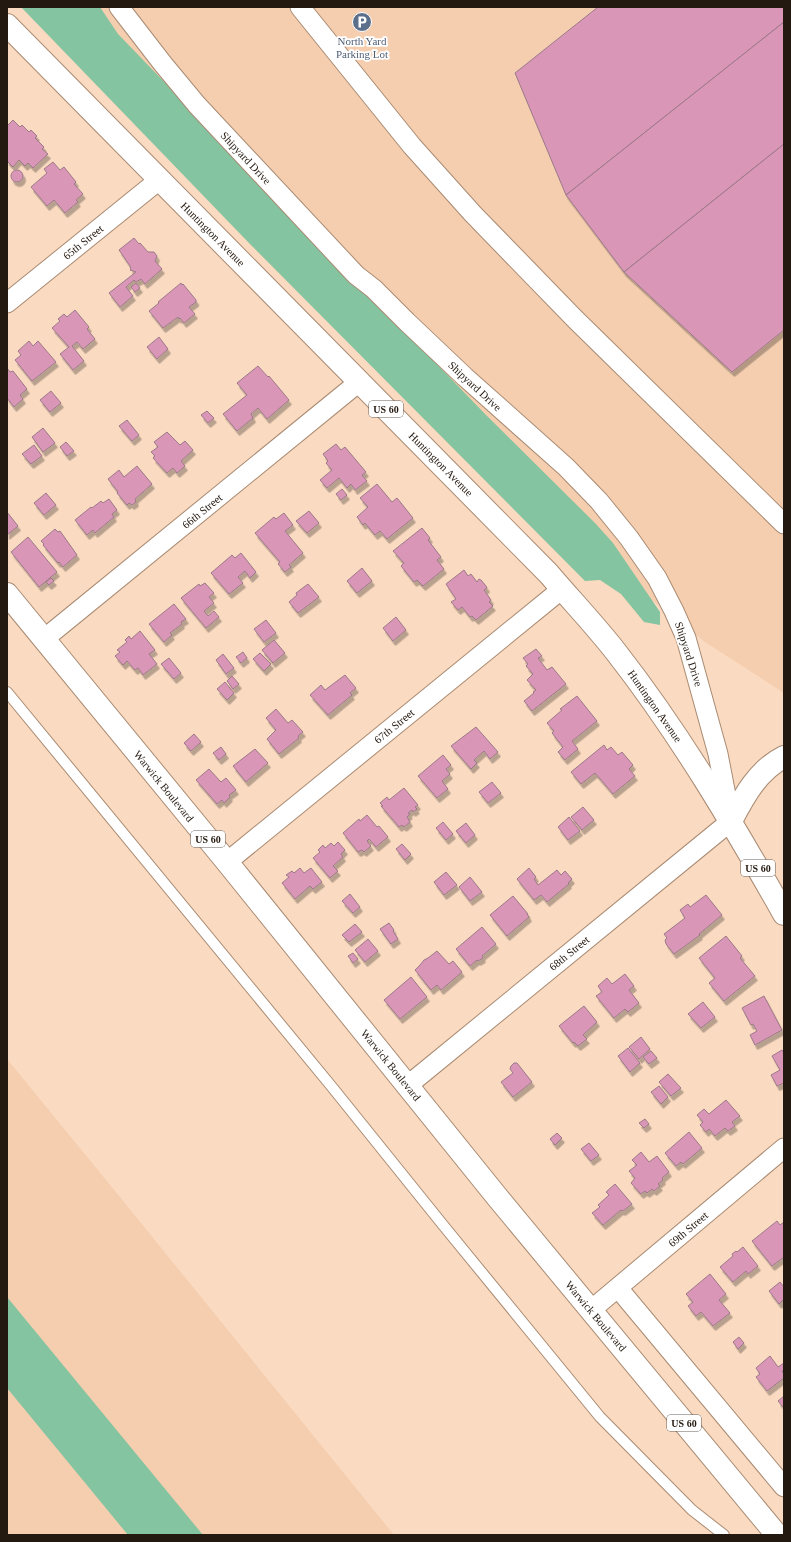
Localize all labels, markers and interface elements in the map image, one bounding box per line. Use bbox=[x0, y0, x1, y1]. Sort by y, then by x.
parking icon: North Yard Parking Lot bbox=[351, 11, 373, 33]
place label: North Yard Parking Lot bbox=[336, 35, 388, 60]
street label: Shipyard Drive bbox=[219, 129, 273, 187]
street label: Huntington Avenue bbox=[178, 199, 248, 269]
street label: 65th Street bbox=[61, 222, 105, 262]
street label: Shipyard Drive bbox=[446, 359, 504, 413]
road number: US 60 bbox=[369, 401, 403, 417]
street label: Huntington Avenue bbox=[406, 429, 476, 499]
street label: 66th Street bbox=[180, 491, 224, 531]
street label: Shipyard Drive bbox=[673, 620, 705, 688]
street label: Huntington Avenue bbox=[626, 667, 685, 745]
street label: 67th Street bbox=[372, 706, 416, 746]
street label: Warwick Boulevard bbox=[132, 748, 197, 824]
road number: US 60 bbox=[191, 831, 225, 847]
road number: US 60 bbox=[741, 860, 775, 876]
street label: 68th Street bbox=[547, 933, 591, 973]
street label: Warwick Boulevard bbox=[359, 1027, 424, 1103]
street label: 69th Street bbox=[666, 1209, 710, 1249]
street label: Warwick Boulevard bbox=[563, 1278, 629, 1354]
road number: US 60 bbox=[667, 1415, 701, 1431]

